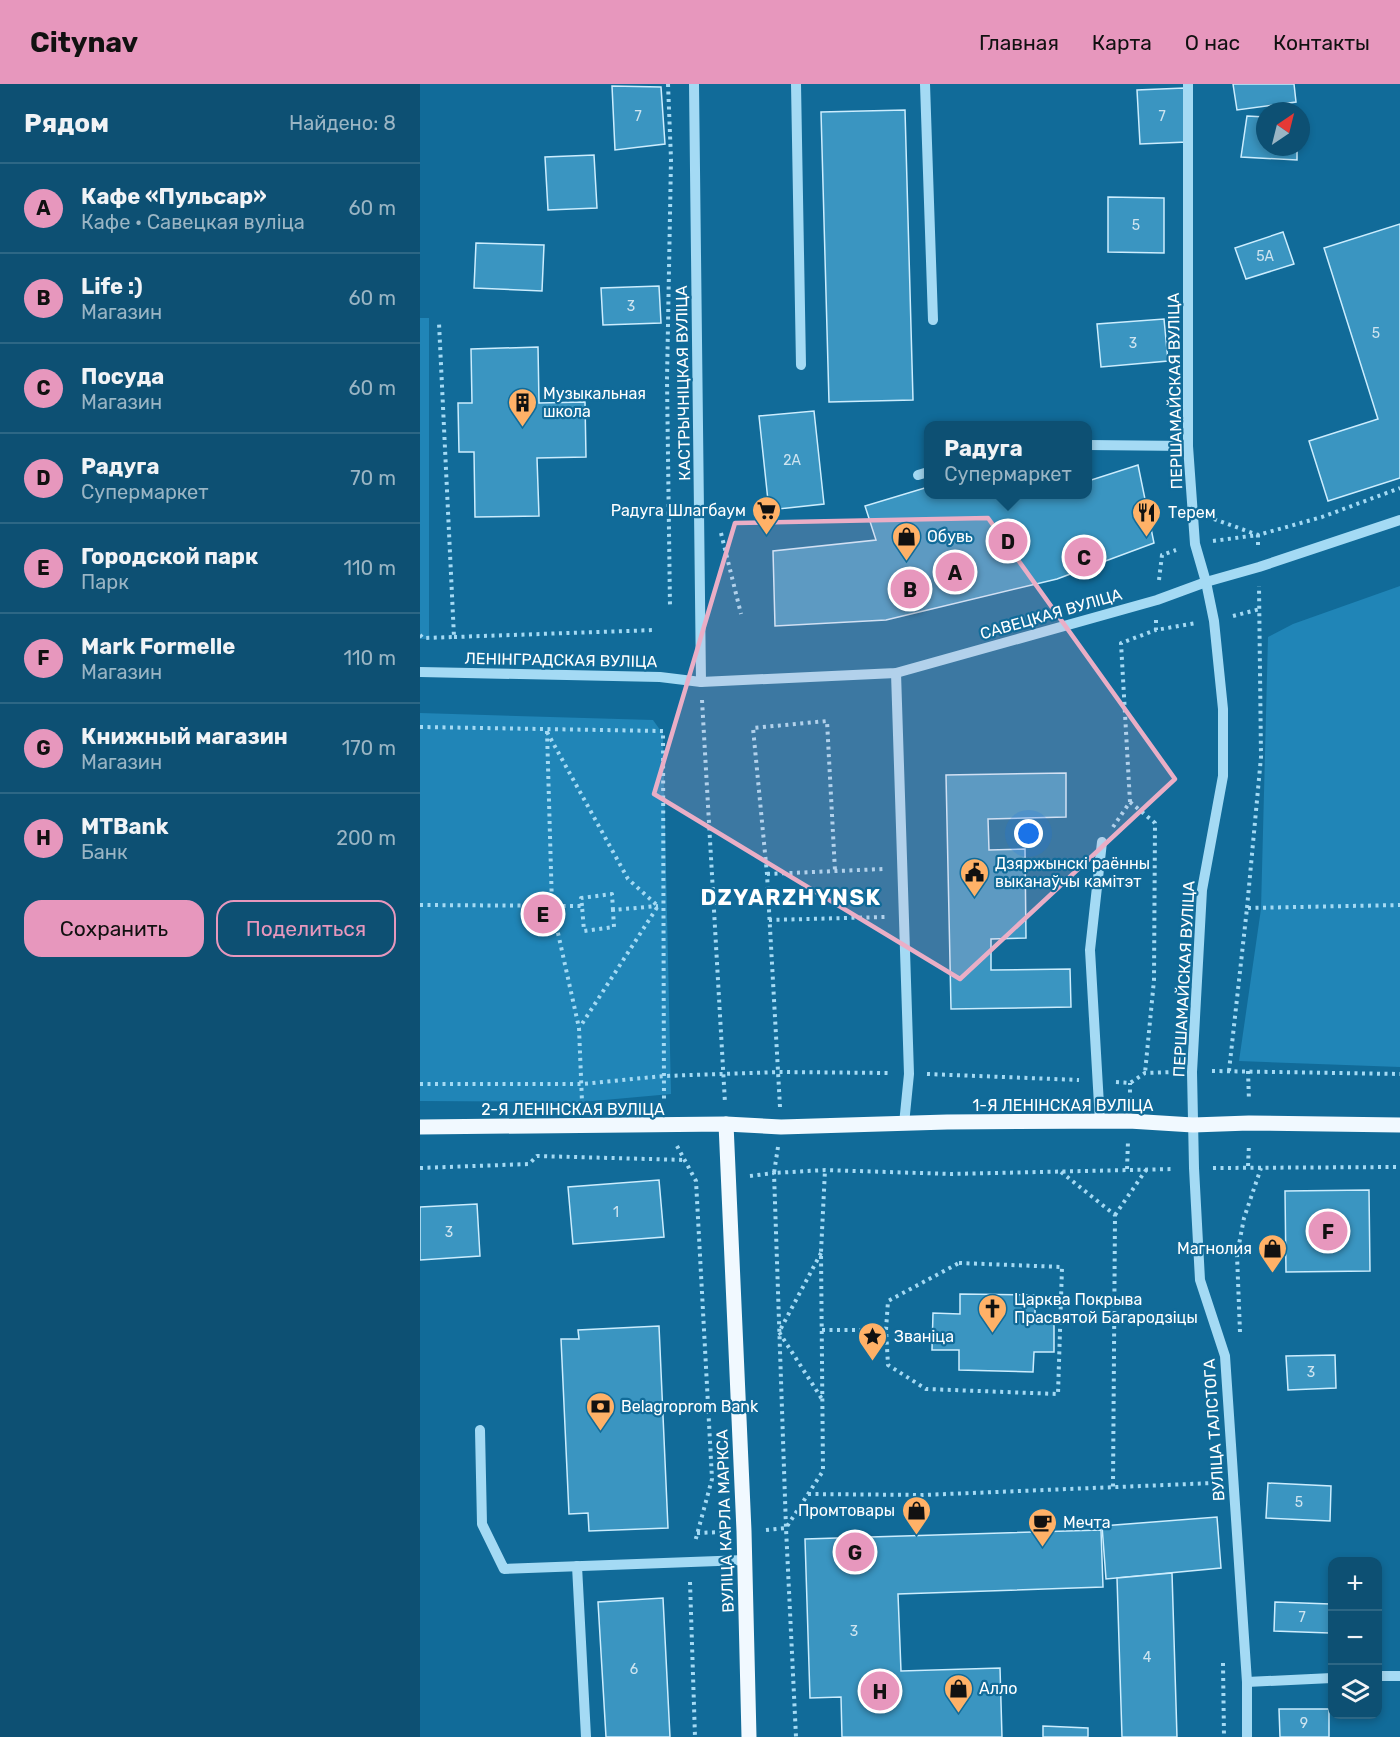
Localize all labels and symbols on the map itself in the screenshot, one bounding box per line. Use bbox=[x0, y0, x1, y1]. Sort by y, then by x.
north arrow bbox=[1256, 102, 1310, 156]
house number: 7 bbox=[634, 108, 642, 125]
house number: 7 bbox=[1158, 108, 1166, 125]
house number: 5 bbox=[1132, 217, 1140, 234]
house number: 5А bbox=[1256, 248, 1274, 265]
street label: КАСТРЫЧНІЦКАЯ ВУЛІЦА bbox=[672, 285, 694, 481]
street label: ПЕРШАМАЙСКАЯ ВУЛІЦА bbox=[1164, 292, 1186, 489]
house number: 3 bbox=[627, 298, 635, 315]
house number: 5 bbox=[1372, 325, 1380, 342]
house number: 3 bbox=[1129, 335, 1137, 352]
place label: Музыкальная школа bbox=[543, 384, 646, 421]
building icon: Музыкальная школа bbox=[506, 386, 538, 428]
house number: 2А bbox=[783, 452, 801, 469]
supermarket icon: Радуга Шлагбаум bbox=[751, 494, 783, 536]
restaurant icon: Терем bbox=[1131, 496, 1163, 538]
place label: Радуга Шлагбаум bbox=[611, 501, 746, 520]
place label: Терем bbox=[1168, 503, 1216, 522]
pin: D bbox=[988, 518, 1028, 564]
shop icon: Обувь bbox=[890, 520, 922, 562]
place label: Обувь bbox=[927, 527, 973, 546]
pin: C bbox=[1064, 534, 1104, 580]
pin: A bbox=[936, 550, 974, 594]
pin: B bbox=[890, 566, 930, 612]
street label: САВЕЦКАЯ ВУЛІЦА bbox=[978, 585, 1124, 643]
street label: ЛЕНІНГРАДСКАЯ ВУЛІЦА bbox=[464, 649, 658, 671]
your location bbox=[1014, 819, 1043, 848]
place label: Дзяржынскі раённы выканаўчы камітэт bbox=[995, 854, 1150, 891]
public building icon: Дзяржынскі раённы выканаўчы камітэт bbox=[958, 856, 990, 898]
street label: ПЕРШАМАЙСКАЯ ВУЛІЦА bbox=[1169, 880, 1199, 1078]
district label: DZYARZHYNSK bbox=[700, 884, 882, 911]
pin: E bbox=[524, 892, 562, 936]
street label: 1-Я ЛЕНІНСКАЯ ВУЛІЦА bbox=[972, 1096, 1154, 1115]
street label: 2-Я ЛЕНІНСКАЯ ВУЛІЦА bbox=[481, 1100, 665, 1119]
house number: 1 bbox=[613, 1204, 619, 1221]
pin: F bbox=[1308, 1208, 1348, 1254]
house number: 3 bbox=[445, 1224, 453, 1241]
shop icon: Магнолия bbox=[1257, 1232, 1289, 1274]
place label: Магнолия bbox=[1177, 1239, 1252, 1258]
place label: Царква Покрыва Прасвятой Багародзіцы bbox=[1014, 1290, 1198, 1327]
church icon: Царква Покрыва Прасвятой Багародзіцы bbox=[977, 1292, 1009, 1334]
place icon: Званіца bbox=[857, 1320, 889, 1362]
place label: Званіца bbox=[894, 1327, 954, 1346]
street label: ВУЛІЦА ТАЛСТОГА bbox=[1200, 1358, 1228, 1502]
house number: 3 bbox=[1307, 1364, 1315, 1381]
bank icon: Belagroprom Bank bbox=[584, 1390, 616, 1432]
place label: Belagroprom Bank bbox=[621, 1397, 759, 1416]
street label: ВУЛІЦА КАРЛА МАРКСА bbox=[712, 1429, 738, 1613]
shop icon: Промтовары bbox=[900, 1494, 932, 1536]
house number: 5 bbox=[1295, 1494, 1303, 1511]
place label: Промтовары bbox=[798, 1501, 895, 1520]
cafe icon: Мечта bbox=[1026, 1506, 1058, 1548]
place label: Мечта bbox=[1063, 1513, 1111, 1532]
pin: G bbox=[836, 1530, 874, 1574]
house number: 7 bbox=[1298, 1609, 1306, 1626]
house number: 3 bbox=[850, 1623, 858, 1640]
house number: 4 bbox=[1143, 1649, 1152, 1666]
house number: 6 bbox=[630, 1661, 638, 1678]
pin: H bbox=[860, 1668, 900, 1714]
shop icon: Алло bbox=[942, 1672, 974, 1714]
place label: Алло bbox=[979, 1679, 1017, 1698]
house number: 9 bbox=[1300, 1715, 1308, 1732]

